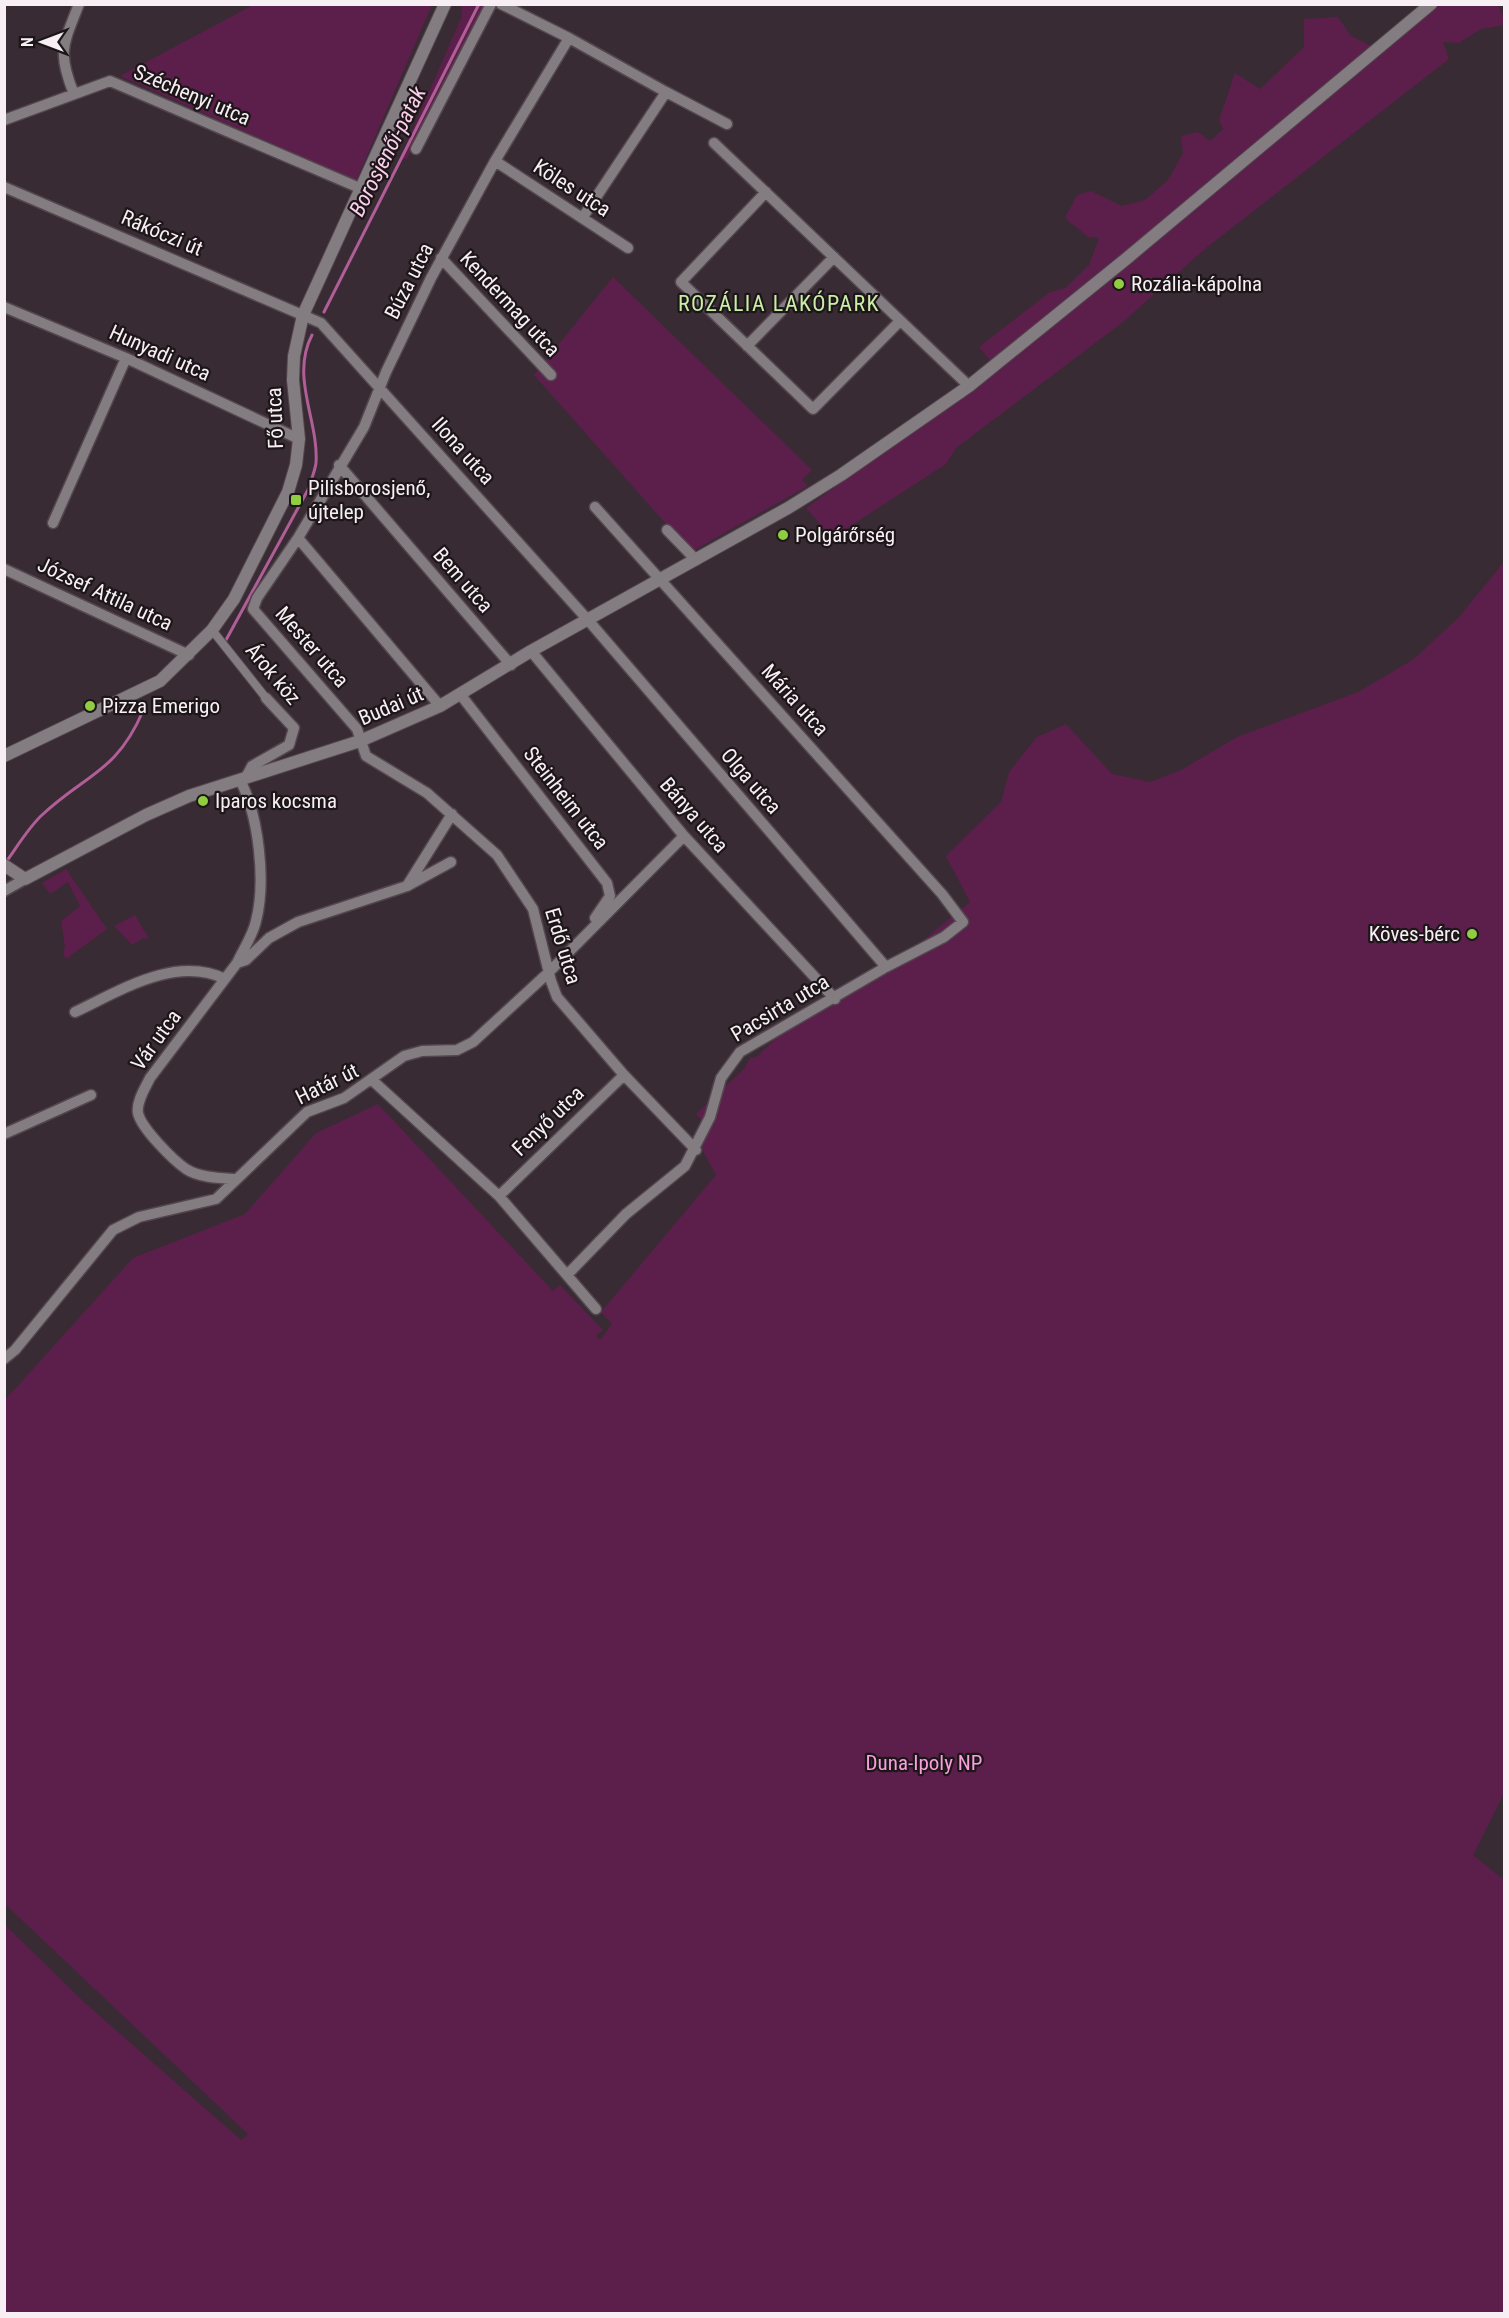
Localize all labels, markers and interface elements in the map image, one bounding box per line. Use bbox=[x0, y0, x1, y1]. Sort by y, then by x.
north arrow bbox=[12, 12, 72, 72]
text: N bbox=[18, 37, 37, 47]
street label: Széchenyi utca bbox=[130, 60, 254, 130]
water label: Borosjenői-patak bbox=[344, 82, 431, 220]
street label: Köles utca bbox=[529, 154, 615, 222]
street label: Rákóczi út bbox=[118, 205, 206, 261]
street label: Búza utca bbox=[380, 239, 438, 323]
street label: Kendermag utca bbox=[455, 246, 565, 362]
place label: Rozália-kápolna bbox=[1131, 272, 1262, 296]
marker: Rozália-kápolna bbox=[1112, 277, 1126, 291]
district label: ROZÁLIA LAKÓPARK bbox=[678, 290, 880, 316]
street label: Hunyadi utca bbox=[106, 320, 214, 386]
street label: Fő utca bbox=[262, 387, 288, 449]
street label: Ilona utca bbox=[427, 413, 499, 489]
place label: Pilisborosjenő, újtelep bbox=[308, 476, 430, 524]
marker: Pilisborosjenő, újtelep bbox=[289, 493, 303, 507]
place label: Polgárőrség bbox=[795, 523, 895, 547]
marker: Polgárőrség bbox=[776, 528, 790, 542]
street label: Bem utca bbox=[428, 543, 498, 617]
street label: József Attila utca bbox=[34, 552, 176, 636]
street label: Mester utca bbox=[271, 602, 353, 692]
street label: Árok köz bbox=[241, 639, 305, 709]
street label: Mária utca bbox=[757, 659, 833, 741]
street label: Budai út bbox=[355, 682, 427, 730]
place label: Pizza Emerigo bbox=[102, 694, 220, 718]
marker: Pizza Emerigo bbox=[83, 699, 97, 713]
street label: Steinheim utca bbox=[519, 742, 613, 854]
street label: Olga utca bbox=[716, 743, 786, 819]
street label: Bánya utca bbox=[655, 773, 733, 857]
place label: Iparos kocsma bbox=[215, 789, 337, 813]
marker: Iparos kocsma bbox=[196, 794, 210, 808]
street label: Erdő utca bbox=[540, 905, 586, 987]
place label: Köves-bérc bbox=[1369, 922, 1460, 946]
marker: Köves-bérc bbox=[1465, 927, 1479, 941]
street label: Pacsirta utca bbox=[727, 969, 833, 1047]
street label: Vár utca bbox=[126, 1005, 186, 1075]
street label: Határ út bbox=[292, 1059, 362, 1109]
street label: Fenyő utca bbox=[507, 1081, 589, 1161]
park label: Duna-Ipoly NP bbox=[866, 1751, 982, 1775]

